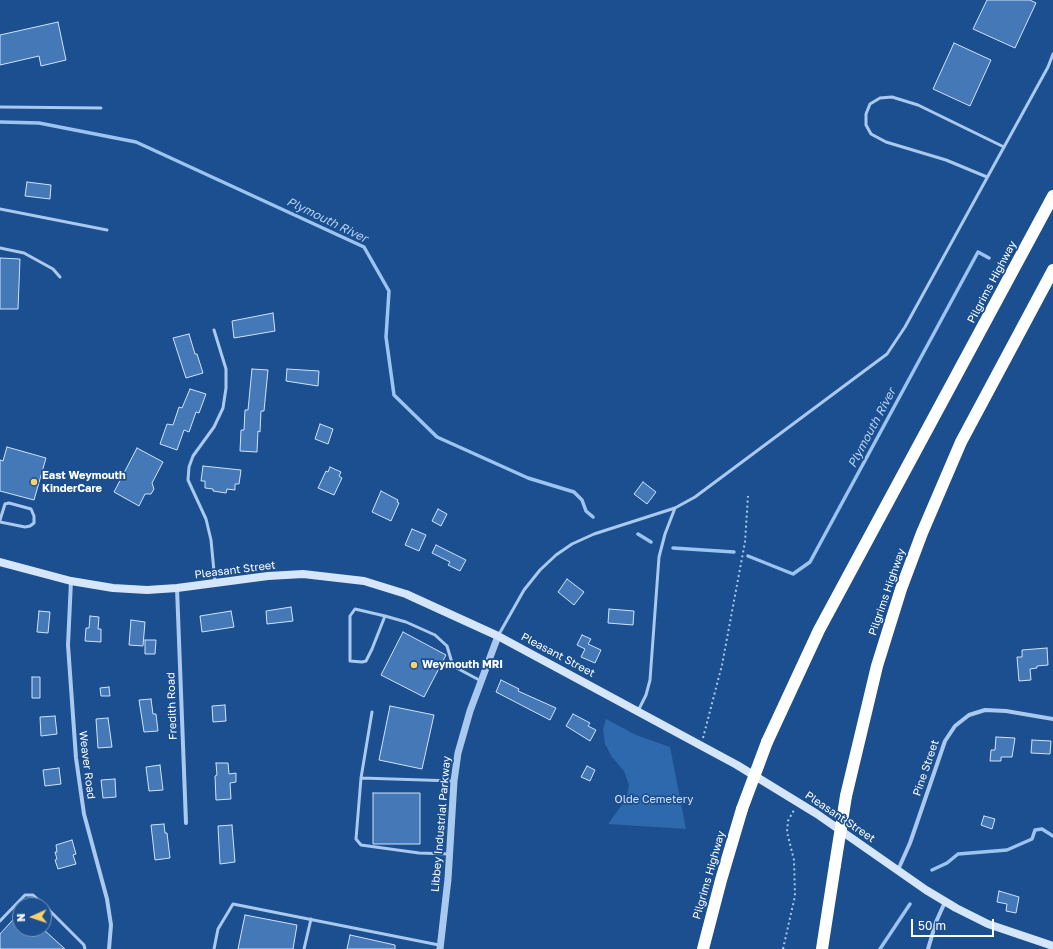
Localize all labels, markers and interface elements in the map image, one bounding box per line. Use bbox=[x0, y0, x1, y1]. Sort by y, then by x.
water label: Plymouth River bbox=[284, 194, 370, 246]
street label: Pilgrims Highway bbox=[965, 239, 1019, 325]
water label: Plymouth River bbox=[845, 386, 899, 470]
place label: East Weymouth KinderCare bbox=[42, 469, 126, 495]
marker: East Weymouth KinderCare bbox=[29, 477, 39, 487]
street label: Pilgrims Highway bbox=[866, 547, 908, 637]
street label: Pleasant Street bbox=[194, 558, 276, 582]
street label: Pleasant Street bbox=[519, 630, 597, 680]
place label: Weymouth MRI bbox=[422, 658, 503, 672]
marker: Weymouth MRI bbox=[409, 660, 419, 670]
street label: Fredith Road bbox=[164, 672, 180, 740]
street label: Weaver Road bbox=[76, 730, 98, 800]
street label: Pine Street bbox=[910, 738, 942, 798]
street label: Libbey Industrial Parkway bbox=[428, 756, 454, 892]
street label: Pleasant Street bbox=[802, 789, 878, 845]
park label: Olde Cemetery bbox=[615, 793, 693, 807]
street label: Pilgrims Highway bbox=[690, 829, 728, 921]
north arrow bbox=[12, 897, 52, 937]
scale bar bbox=[913, 911, 996, 937]
text: N bbox=[14, 913, 27, 922]
text: 50 m bbox=[918, 918, 946, 933]

